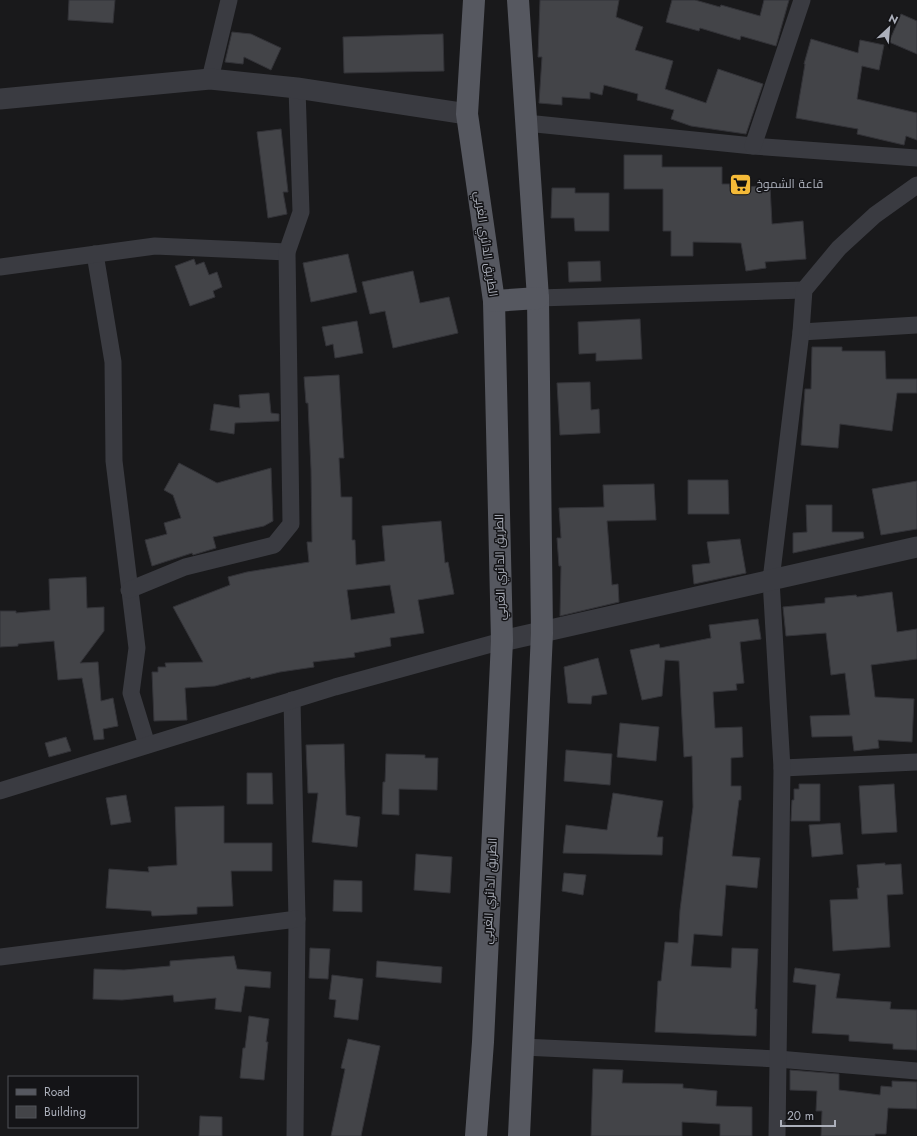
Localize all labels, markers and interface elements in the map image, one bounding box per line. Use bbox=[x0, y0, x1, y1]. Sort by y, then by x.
north arrow bbox=[869, 8, 909, 48]
text: N bbox=[886, 10, 901, 28]
supermarket icon: قاعة الشموخ bbox=[728, 171, 754, 197]
place label: قاعة الشموخ bbox=[756, 175, 823, 193]
street label: الطريق الدائري الغربي bbox=[469, 190, 502, 298]
street label: الطريق الدائري الغربي bbox=[490, 514, 511, 620]
street label: الطريق الدائري الغربي bbox=[478, 837, 503, 945]
legend bbox=[8, 1076, 138, 1128]
text: Road bbox=[44, 1083, 70, 1101]
scale bar bbox=[781, 1102, 835, 1128]
text: Building bbox=[44, 1103, 86, 1121]
text: 20 m bbox=[787, 1107, 814, 1125]

